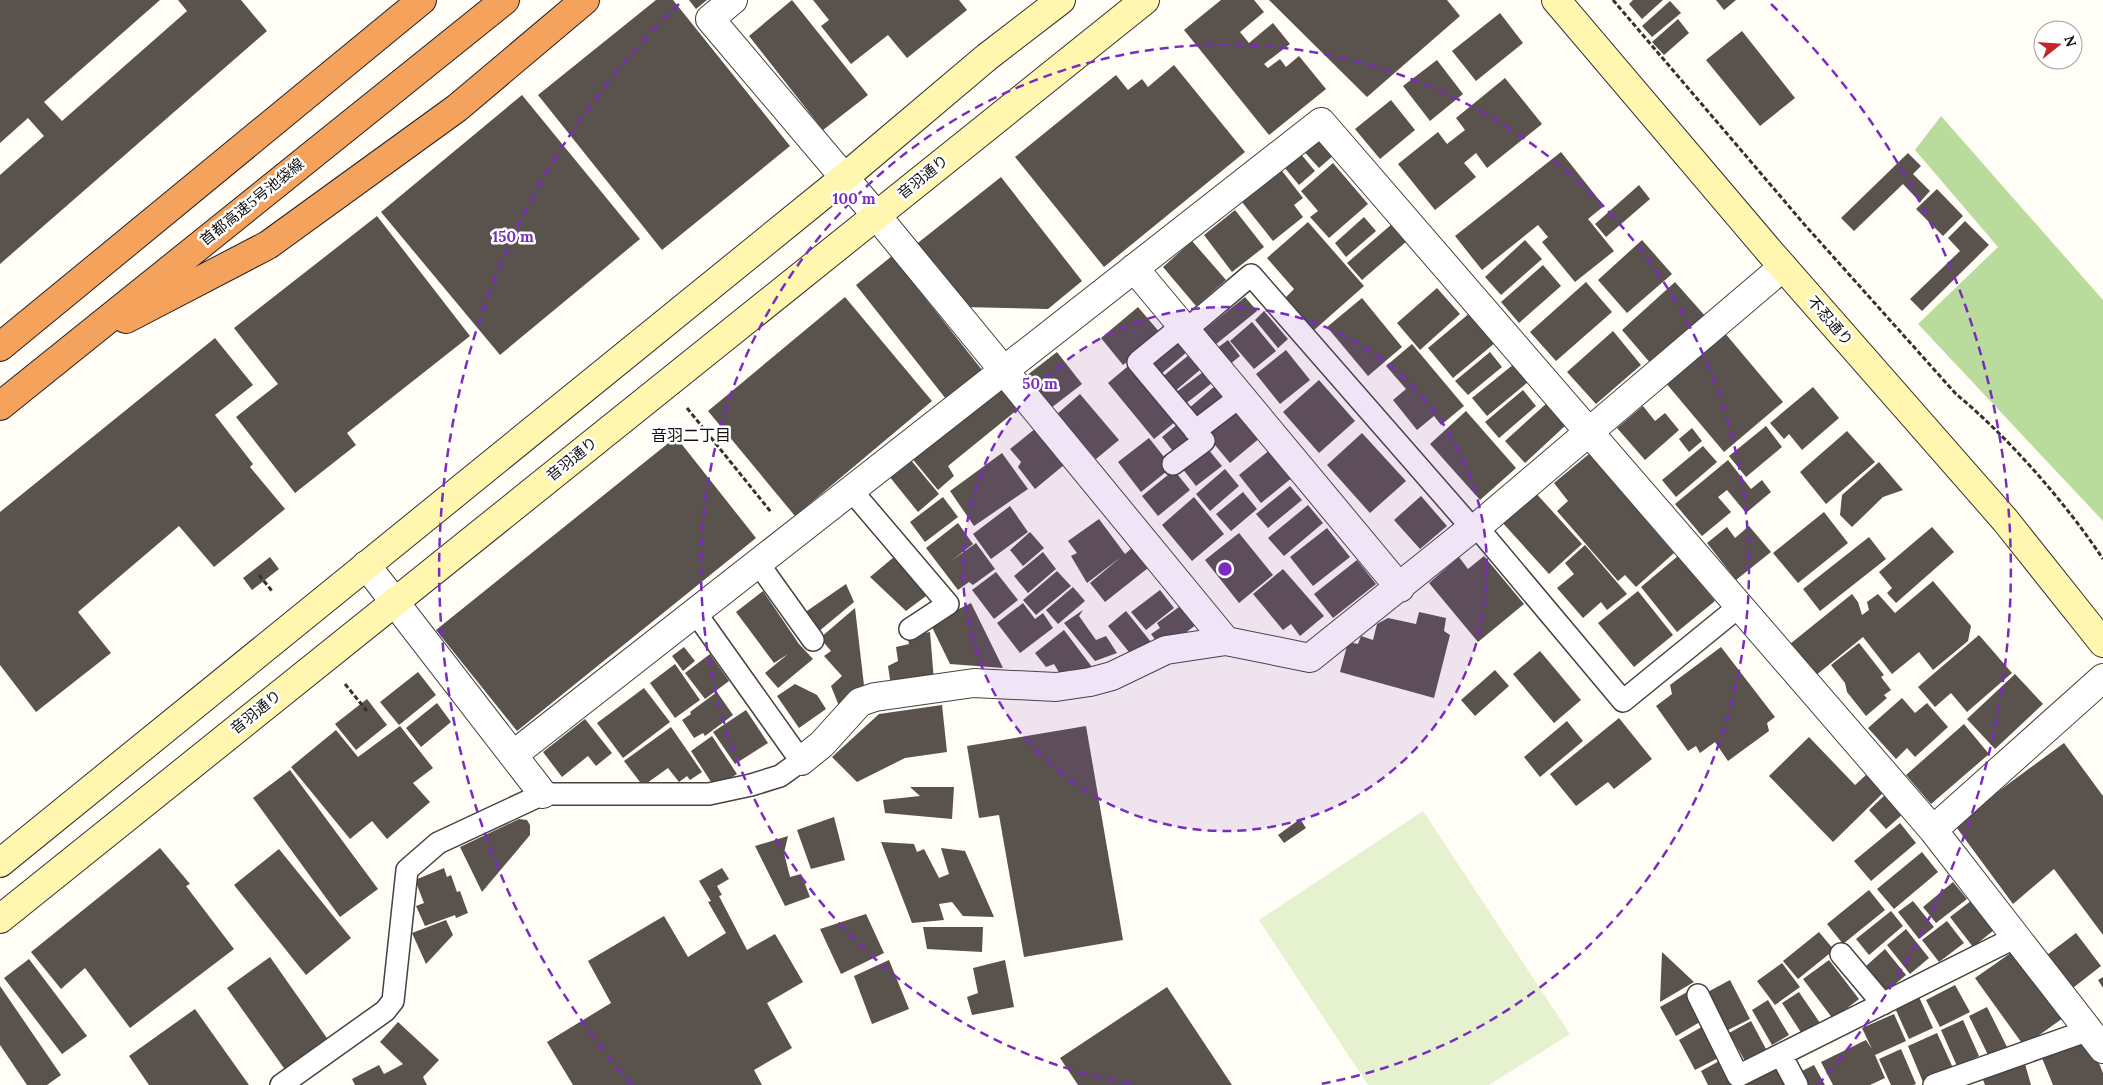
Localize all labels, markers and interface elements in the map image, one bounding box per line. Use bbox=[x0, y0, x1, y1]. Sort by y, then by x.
north arrow bbox=[2033, 20, 2083, 70]
text: N bbox=[2060, 33, 2081, 49]
street label: 音羽通り bbox=[893, 150, 952, 203]
street label: 首都高速5号池袋線 bbox=[196, 154, 307, 249]
text: 100 m bbox=[833, 189, 876, 208]
text: 150 m bbox=[492, 227, 534, 246]
street label: 不忍通り bbox=[1804, 292, 1857, 350]
text: 50 m bbox=[1022, 374, 1058, 393]
district label: 音羽二丁目 bbox=[651, 425, 731, 445]
street label: 音羽通り bbox=[542, 432, 601, 485]
centre of rings bbox=[1216, 560, 1234, 578]
street label: 音羽通り bbox=[226, 685, 285, 738]

